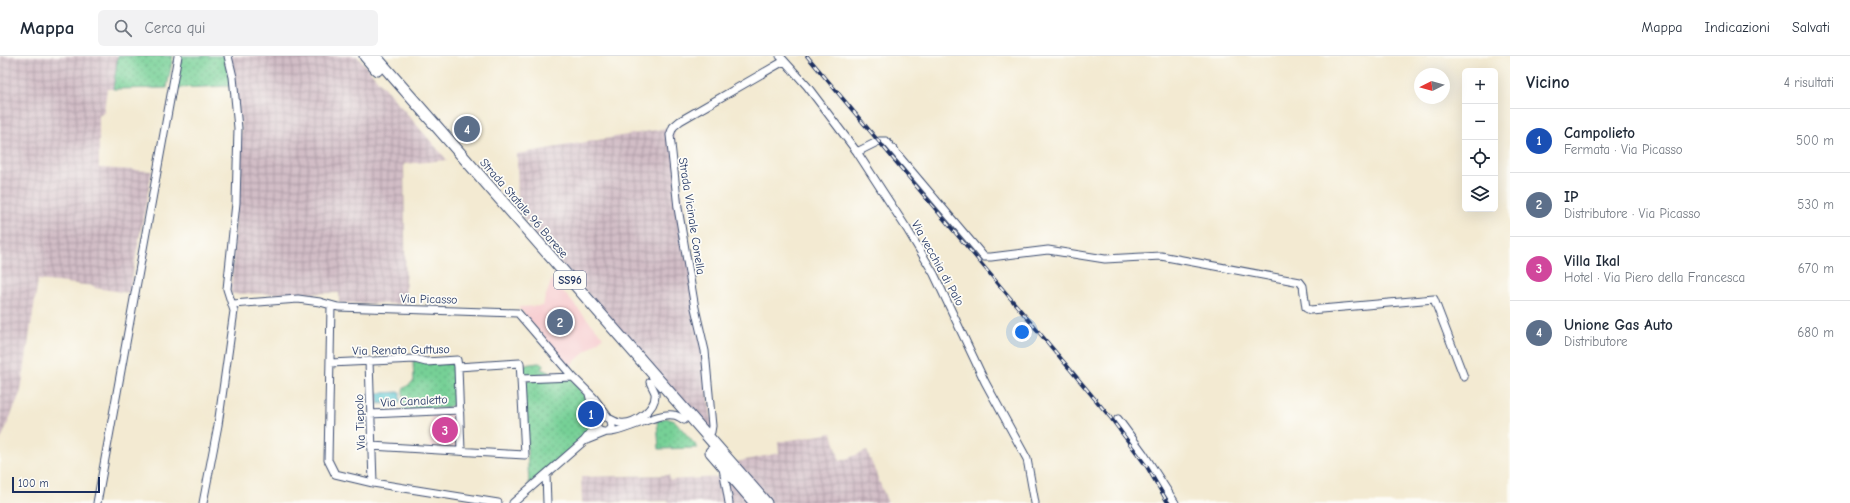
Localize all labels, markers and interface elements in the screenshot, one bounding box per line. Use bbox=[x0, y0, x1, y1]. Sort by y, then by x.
search box bbox=[98, 10, 378, 46]
text: Mappa bbox=[20, 17, 74, 39]
icon: search bbox=[112, 17, 134, 39]
text: Cerca qui bbox=[144, 19, 205, 37]
text: Mappa bbox=[1642, 19, 1683, 36]
text: Indicazioni bbox=[1705, 19, 1770, 36]
text: Salvati bbox=[1792, 19, 1830, 36]
north arrow bbox=[1414, 68, 1450, 104]
map controls bbox=[1462, 68, 1498, 212]
button: + bbox=[1462, 68, 1498, 104]
text: Vicino bbox=[1526, 73, 1569, 92]
text: 4 risultati bbox=[1784, 75, 1834, 90]
button: − bbox=[1462, 104, 1498, 140]
pin: 4 bbox=[454, 114, 480, 144]
text: Campolieto bbox=[1564, 124, 1635, 142]
text: 1 bbox=[1536, 133, 1542, 148]
text: 500 m bbox=[1796, 133, 1834, 148]
button: locate bbox=[1462, 140, 1498, 176]
text: Fermata · Via Picasso bbox=[1564, 142, 1683, 157]
street label: Strada Statale 96 Barese bbox=[477, 155, 571, 261]
street label: Strada Vicinale Conella bbox=[676, 156, 708, 276]
button: layers bbox=[1462, 176, 1498, 212]
text: IP bbox=[1564, 188, 1578, 206]
text: 2 bbox=[1536, 197, 1542, 212]
text: 530 m bbox=[1797, 197, 1834, 212]
text: Distributore · Via Picasso bbox=[1564, 206, 1700, 221]
street label: Via vecchia di Palo bbox=[909, 218, 967, 308]
text: Villa Ikal bbox=[1564, 252, 1620, 270]
text: 3 bbox=[1536, 261, 1542, 276]
text: 670 m bbox=[1798, 261, 1834, 276]
text: Hotel · Via Piero della Francesca bbox=[1564, 270, 1745, 285]
road number: SS96 bbox=[554, 271, 586, 289]
street label: Via Picasso bbox=[400, 292, 458, 306]
pin: 2 bbox=[547, 307, 573, 337]
text: Unione Gas Auto bbox=[1564, 316, 1673, 334]
your location bbox=[1012, 322, 1032, 342]
text: 4 bbox=[1536, 325, 1542, 340]
text: 680 m bbox=[1797, 325, 1834, 340]
text: Distributore bbox=[1564, 334, 1628, 349]
street label: Via Renato Guttuso bbox=[352, 342, 450, 358]
street label: Via Canaletto bbox=[380, 392, 448, 410]
street label: Via Tiepolo bbox=[352, 394, 368, 450]
pin: 1 bbox=[578, 399, 604, 429]
pin: 3 bbox=[432, 415, 458, 445]
scale bar bbox=[12, 475, 100, 494]
text: 100 m bbox=[18, 477, 49, 490]

